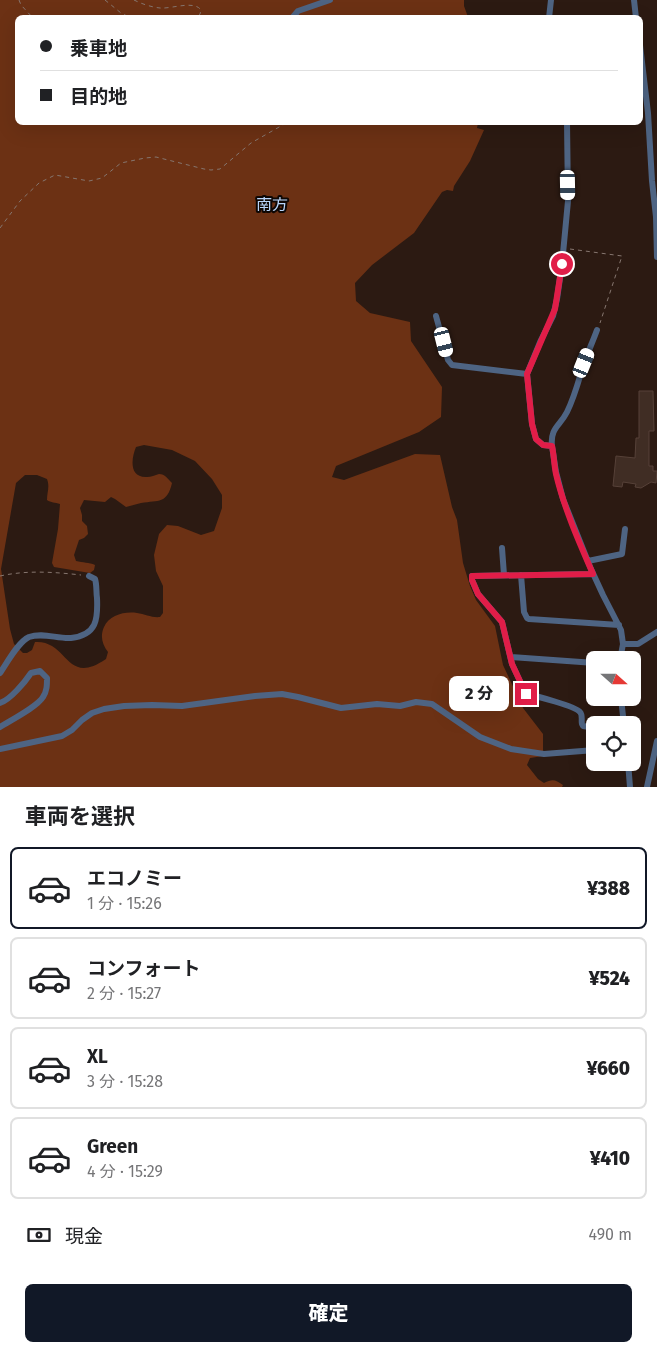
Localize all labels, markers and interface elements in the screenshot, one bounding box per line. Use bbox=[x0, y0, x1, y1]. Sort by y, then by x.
text: 乗車地 bbox=[70, 37, 127, 60]
text: 目的地 bbox=[70, 85, 127, 108]
car bbox=[560, 170, 575, 200]
district label: 南方 bbox=[256, 195, 288, 214]
route start bbox=[551, 253, 573, 275]
car bbox=[433, 326, 454, 358]
car bbox=[571, 346, 596, 380]
north arrow bbox=[586, 651, 641, 706]
map controls bbox=[586, 651, 641, 771]
callout: 2 分 bbox=[448, 676, 508, 712]
route end bbox=[515, 683, 537, 705]
text: 2 分 bbox=[465, 684, 493, 703]
button: locate bbox=[586, 716, 641, 771]
text: 車両を選択 bbox=[25, 803, 135, 830]
icon: car bbox=[27, 866, 72, 911]
text: エコノミー bbox=[87, 867, 182, 890]
text: ¥388 bbox=[587, 877, 630, 900]
text: 1 分 · 15:26 bbox=[87, 894, 162, 913]
icon: car bbox=[27, 956, 72, 1001]
text: コンフォート bbox=[87, 957, 200, 980]
text: ¥524 bbox=[589, 967, 630, 990]
text: 2 分 · 15:27 bbox=[87, 984, 161, 1003]
text: XL bbox=[87, 1045, 108, 1068]
icon: car bbox=[27, 1046, 72, 1091]
text: ¥660 bbox=[587, 1057, 630, 1080]
text: 3 分 · 15:28 bbox=[87, 1072, 163, 1091]
text: Green bbox=[87, 1135, 138, 1158]
icon: car bbox=[27, 1136, 72, 1181]
text: ¥410 bbox=[590, 1147, 630, 1170]
text: 4 分 · 15:29 bbox=[87, 1162, 163, 1181]
icon: cash bbox=[25, 1221, 53, 1249]
text: 現金 bbox=[65, 1225, 103, 1248]
text: 490 m bbox=[589, 1225, 632, 1244]
button: 確定 bbox=[25, 1284, 632, 1342]

